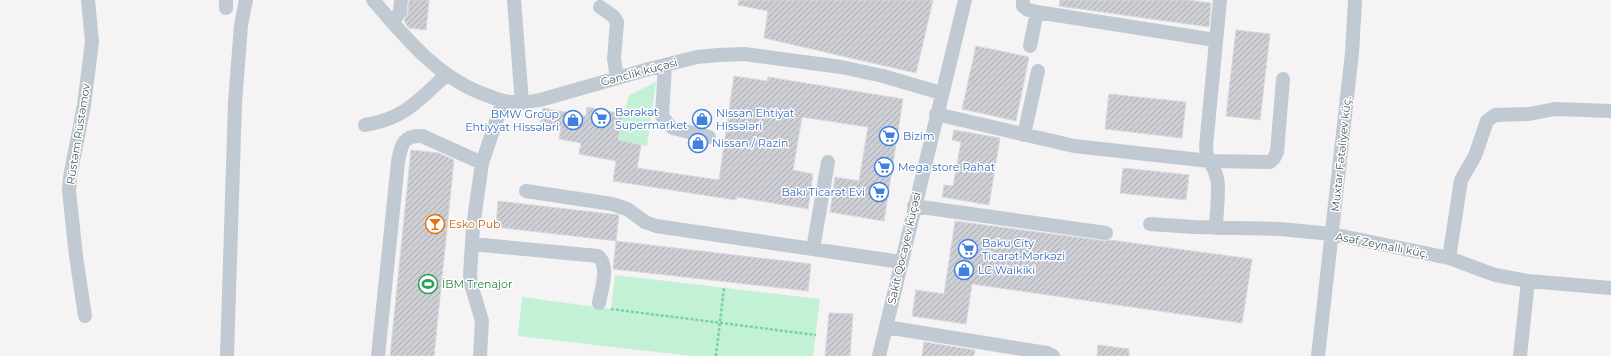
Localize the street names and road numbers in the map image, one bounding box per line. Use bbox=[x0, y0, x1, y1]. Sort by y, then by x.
street label: Gənclik küçəsi bbox=[599, 55, 679, 89]
street label: Rüstəm Rüstəmov bbox=[63, 82, 93, 186]
street label: Muxtar Fətəliyev küç. bbox=[1328, 96, 1354, 212]
street label: Sakit Qocayev küçəsi bbox=[884, 190, 924, 305]
street label: Asəf Zeynallı küç. bbox=[1334, 229, 1430, 261]

